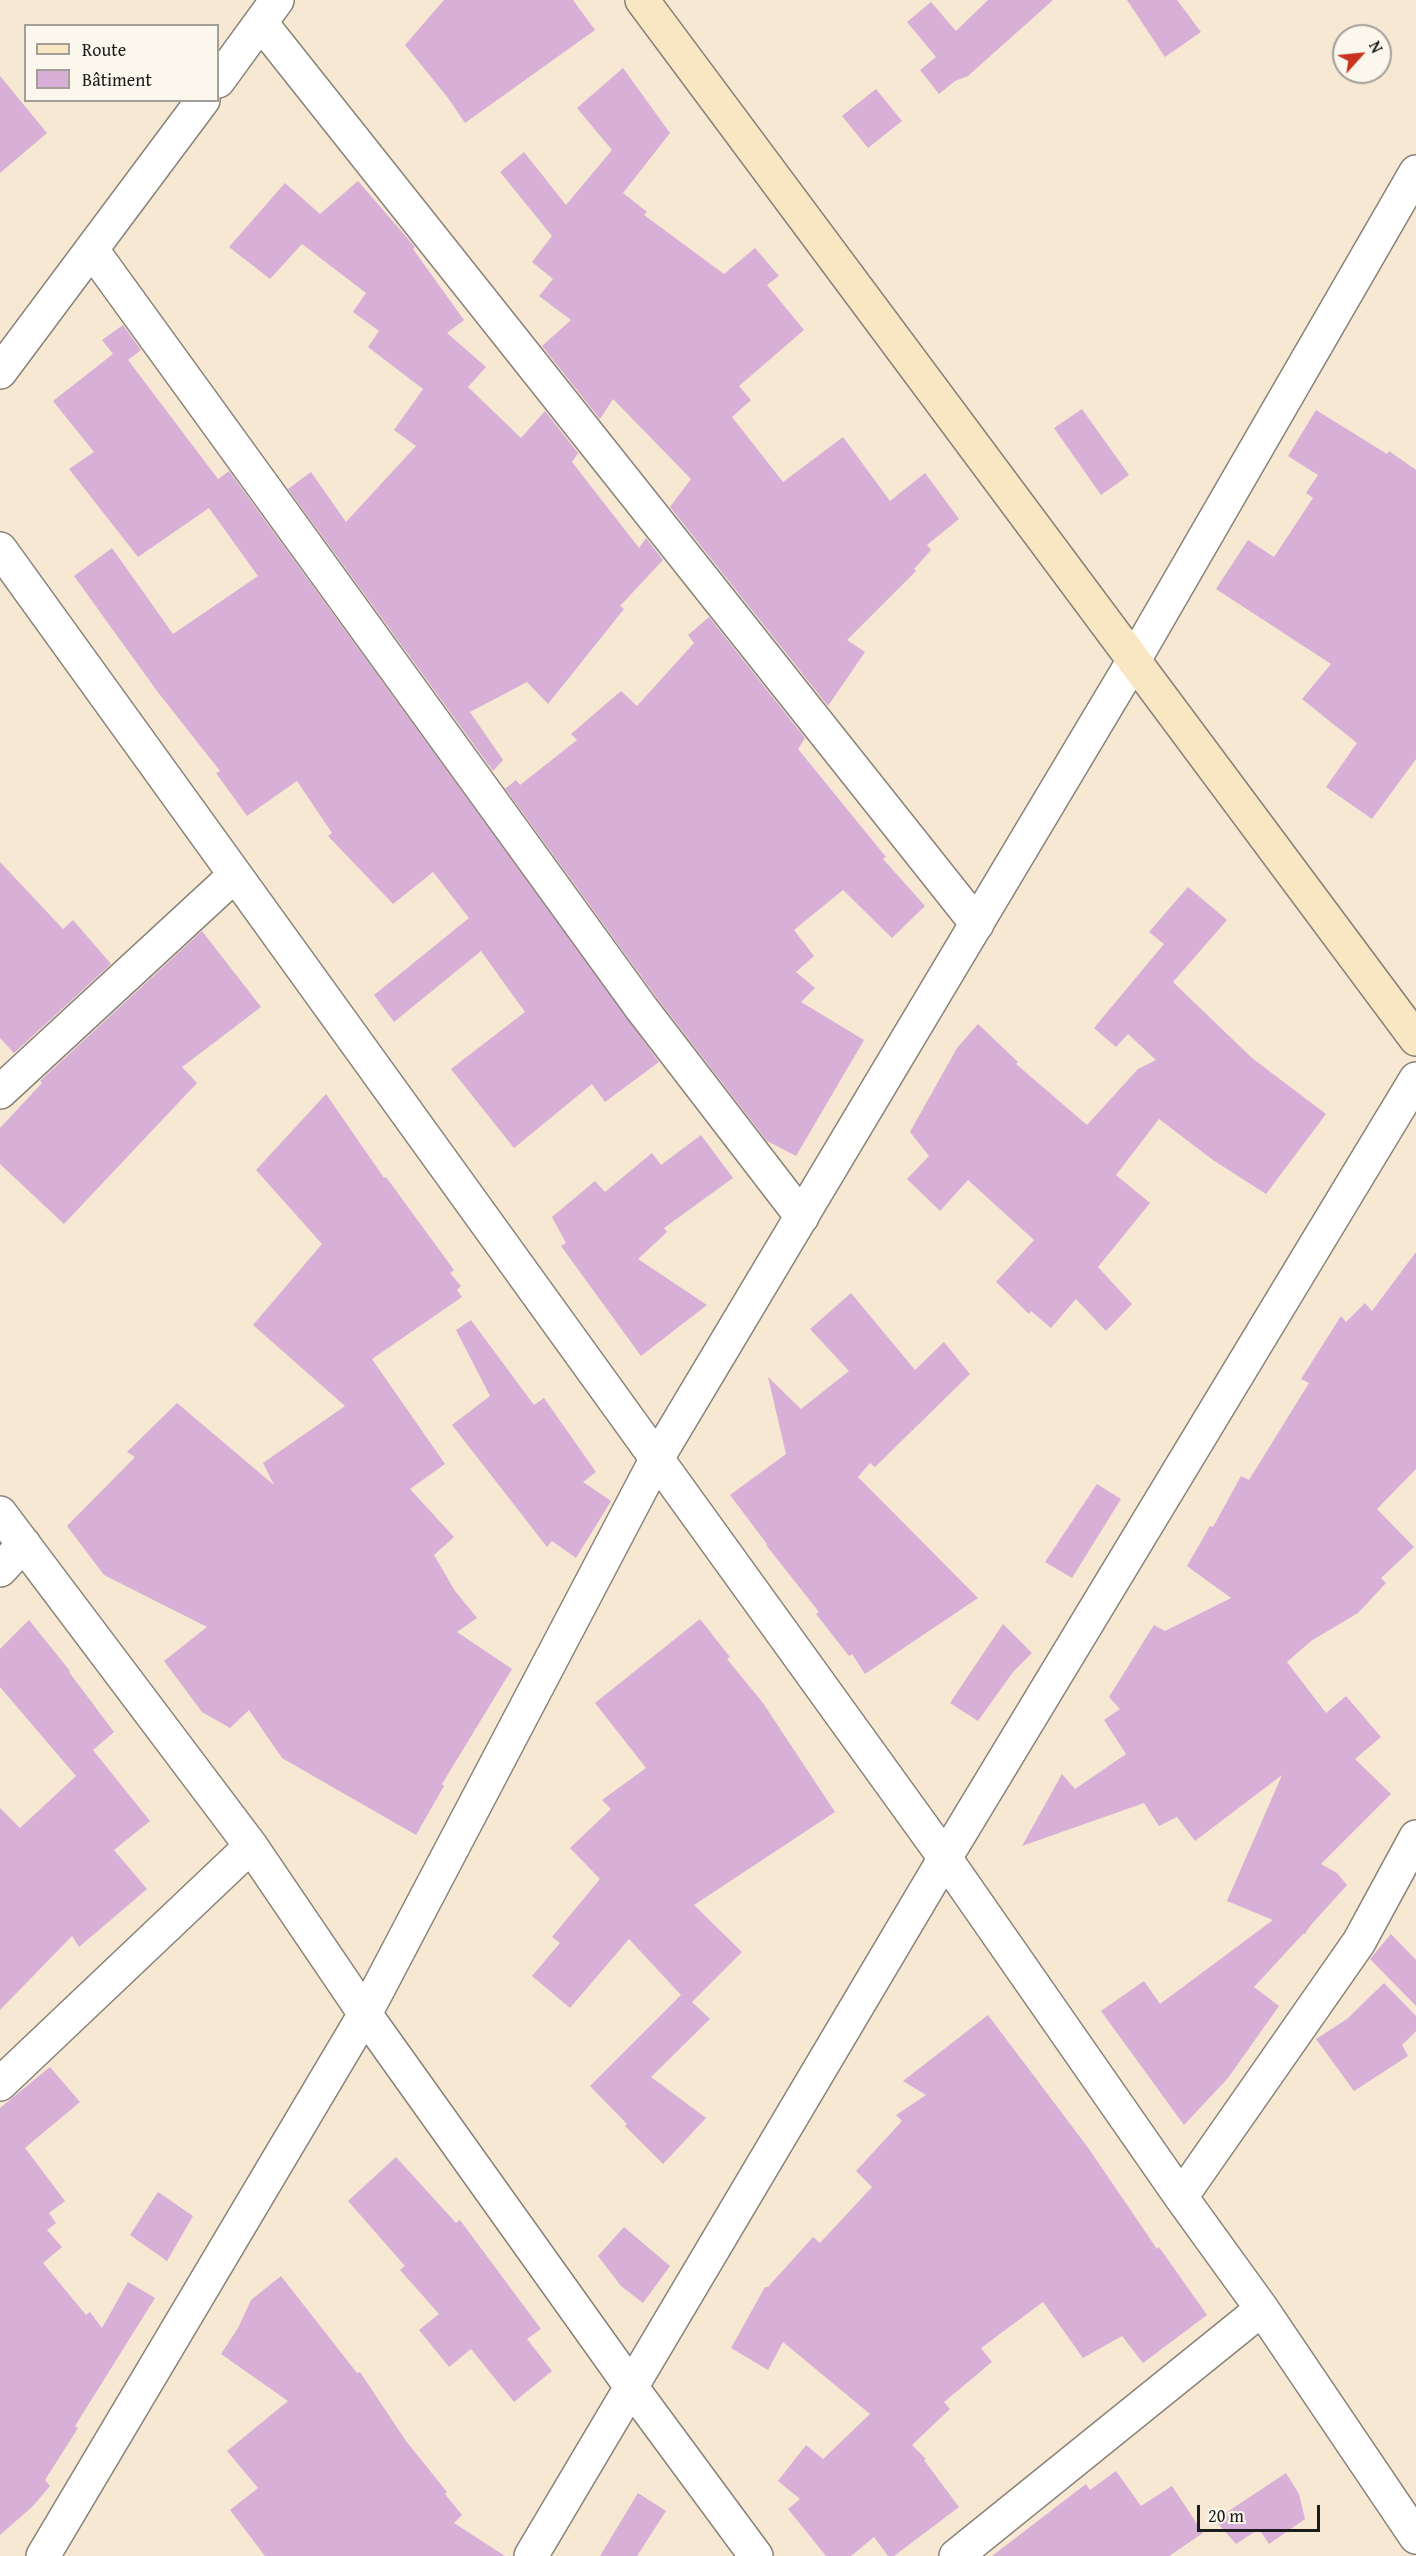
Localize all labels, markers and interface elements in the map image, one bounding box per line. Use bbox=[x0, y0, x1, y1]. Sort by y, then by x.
legend bbox=[24, 24, 219, 102]
north arrow bbox=[1332, 24, 1392, 84]
text: Route bbox=[82, 36, 126, 63]
text: N bbox=[1363, 37, 1389, 57]
text: Bâtiment bbox=[82, 66, 152, 93]
scale bar bbox=[1200, 2493, 1323, 2531]
text: 20 m bbox=[1208, 2502, 1244, 2529]

